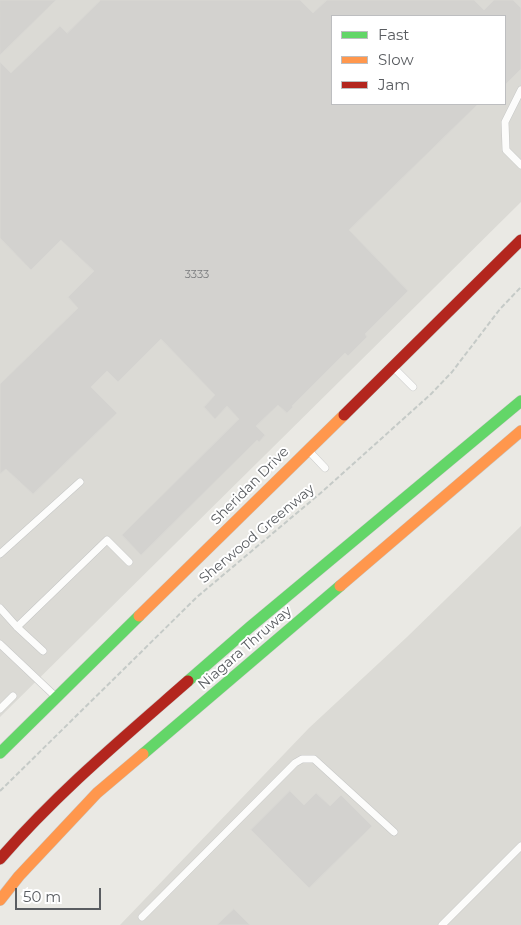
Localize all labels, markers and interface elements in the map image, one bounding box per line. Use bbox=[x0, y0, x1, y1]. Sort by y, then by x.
legend bbox=[331, 15, 506, 105]
text: Fast bbox=[378, 25, 409, 44]
text: Slow bbox=[378, 50, 414, 69]
text: Jam bbox=[378, 75, 410, 94]
house number: 3333 bbox=[185, 268, 209, 282]
street label: Sheridan Drive bbox=[208, 444, 292, 528]
street label: Sherwood Greenway bbox=[196, 481, 318, 587]
street label: Niagara Thruway bbox=[195, 603, 295, 693]
scale bar bbox=[18, 878, 104, 910]
text: 50 m bbox=[23, 887, 61, 906]

